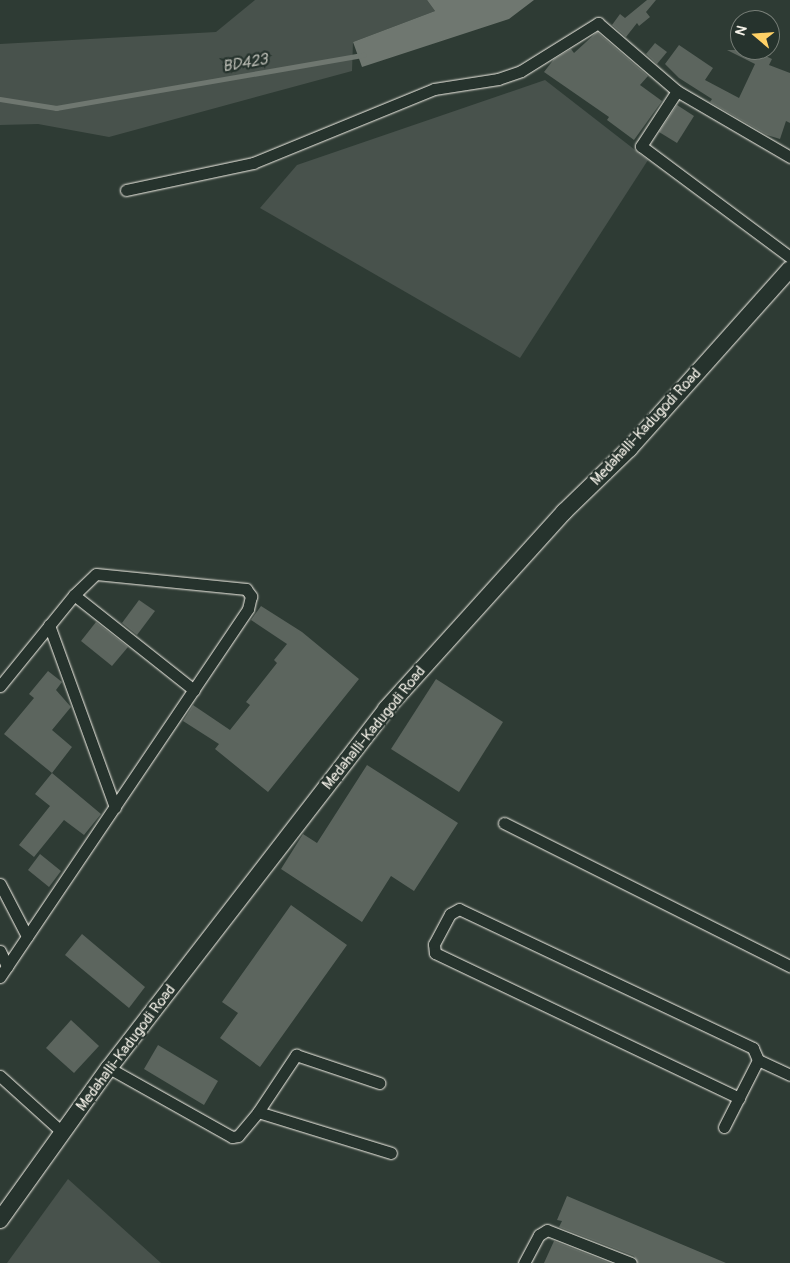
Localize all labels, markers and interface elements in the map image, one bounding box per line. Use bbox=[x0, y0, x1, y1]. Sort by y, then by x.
north arrow bbox=[730, 10, 780, 60]
text: N bbox=[732, 23, 751, 38]
water label: BD423 bbox=[221, 50, 269, 76]
street label: Medahalli-Kadugodi Road bbox=[587, 365, 705, 489]
street label: Medahalli-Kadugodi Road bbox=[319, 663, 429, 793]
street label: Medahalli-Kadugodi Road bbox=[73, 981, 179, 1115]

